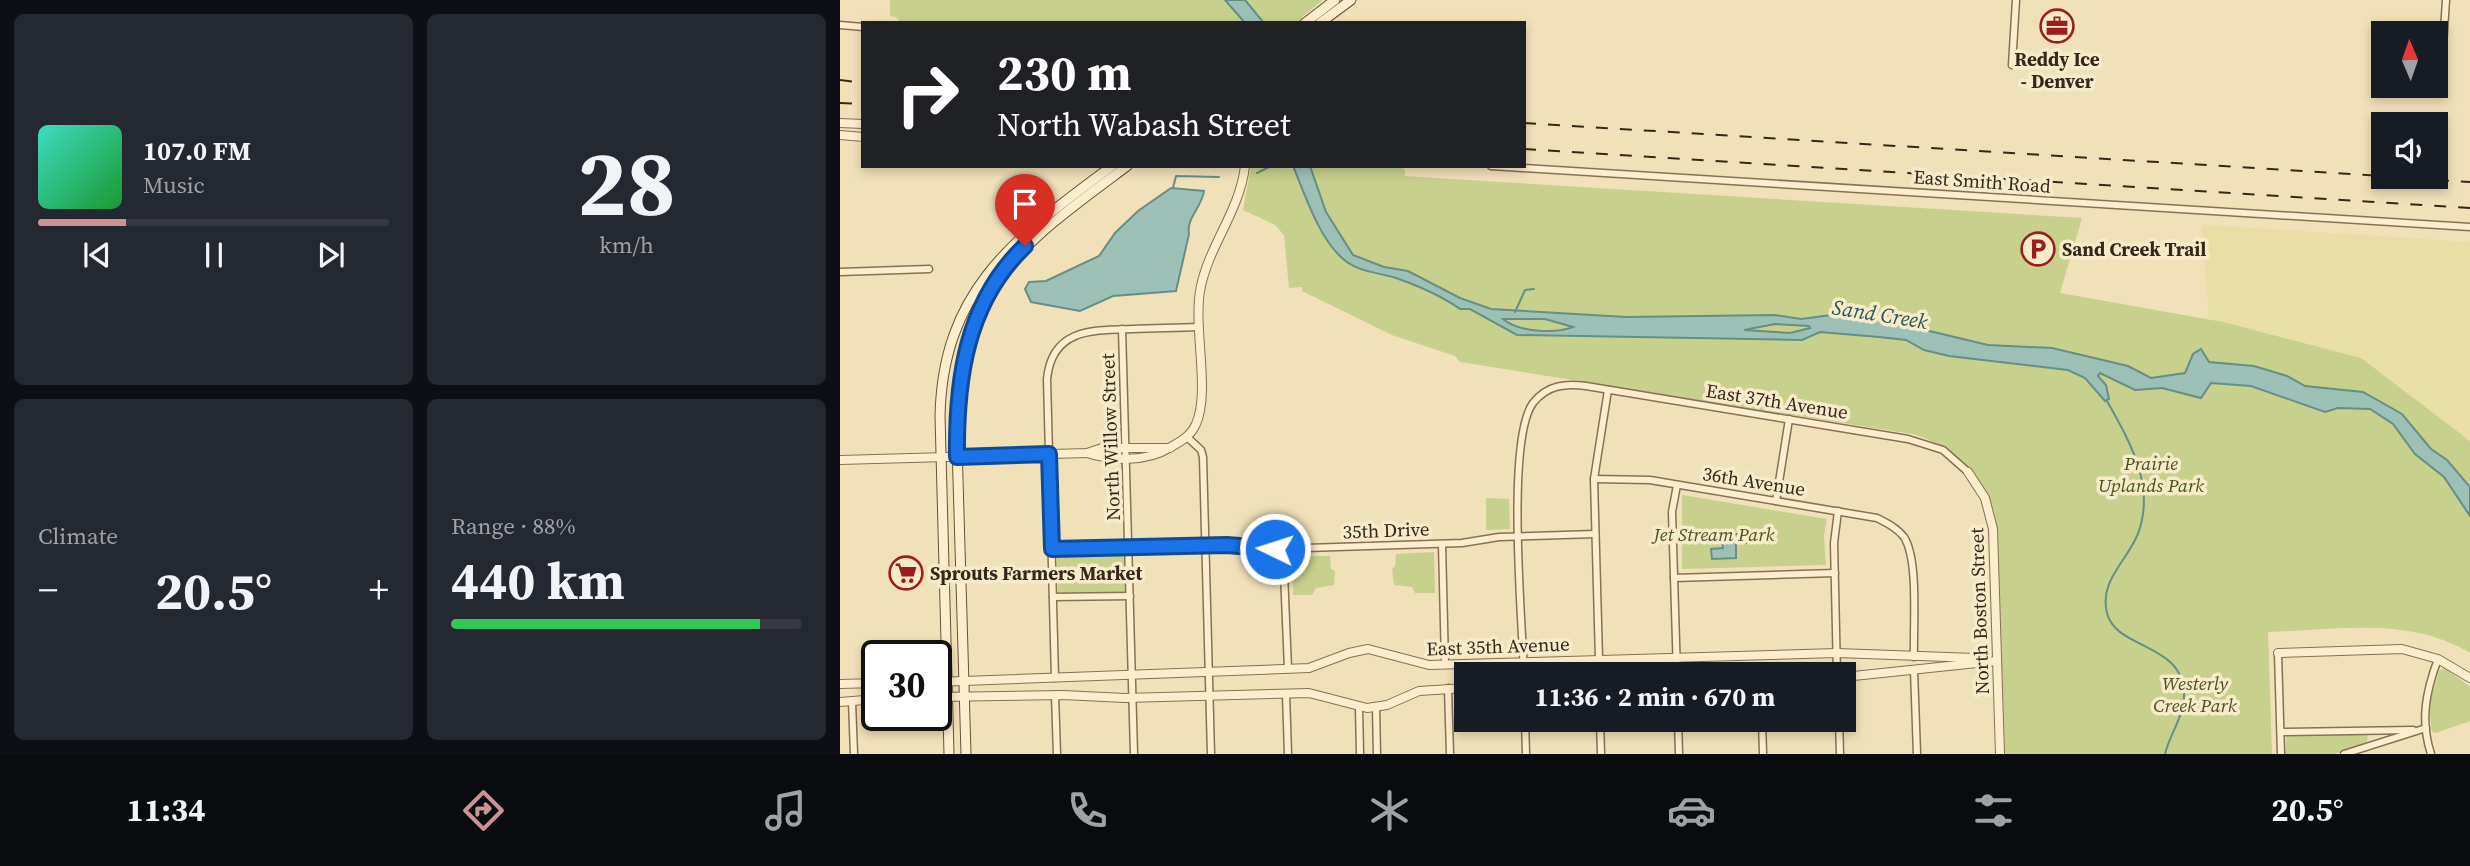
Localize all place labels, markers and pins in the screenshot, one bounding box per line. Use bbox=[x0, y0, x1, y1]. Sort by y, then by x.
office icon: Reddy Ice - Denver bbox=[2038, 7, 2076, 45]
place label: Reddy Ice - Denver bbox=[2014, 46, 2100, 94]
pin bbox=[995, 174, 1055, 246]
parking icon: Sand Creek Trail bbox=[2019, 230, 2057, 268]
place label: Sand Creek Trail bbox=[2062, 236, 2206, 262]
supermarket icon: Sprouts Farmers Market bbox=[887, 554, 925, 592]
place label: Sprouts Farmers Market bbox=[930, 560, 1142, 586]

